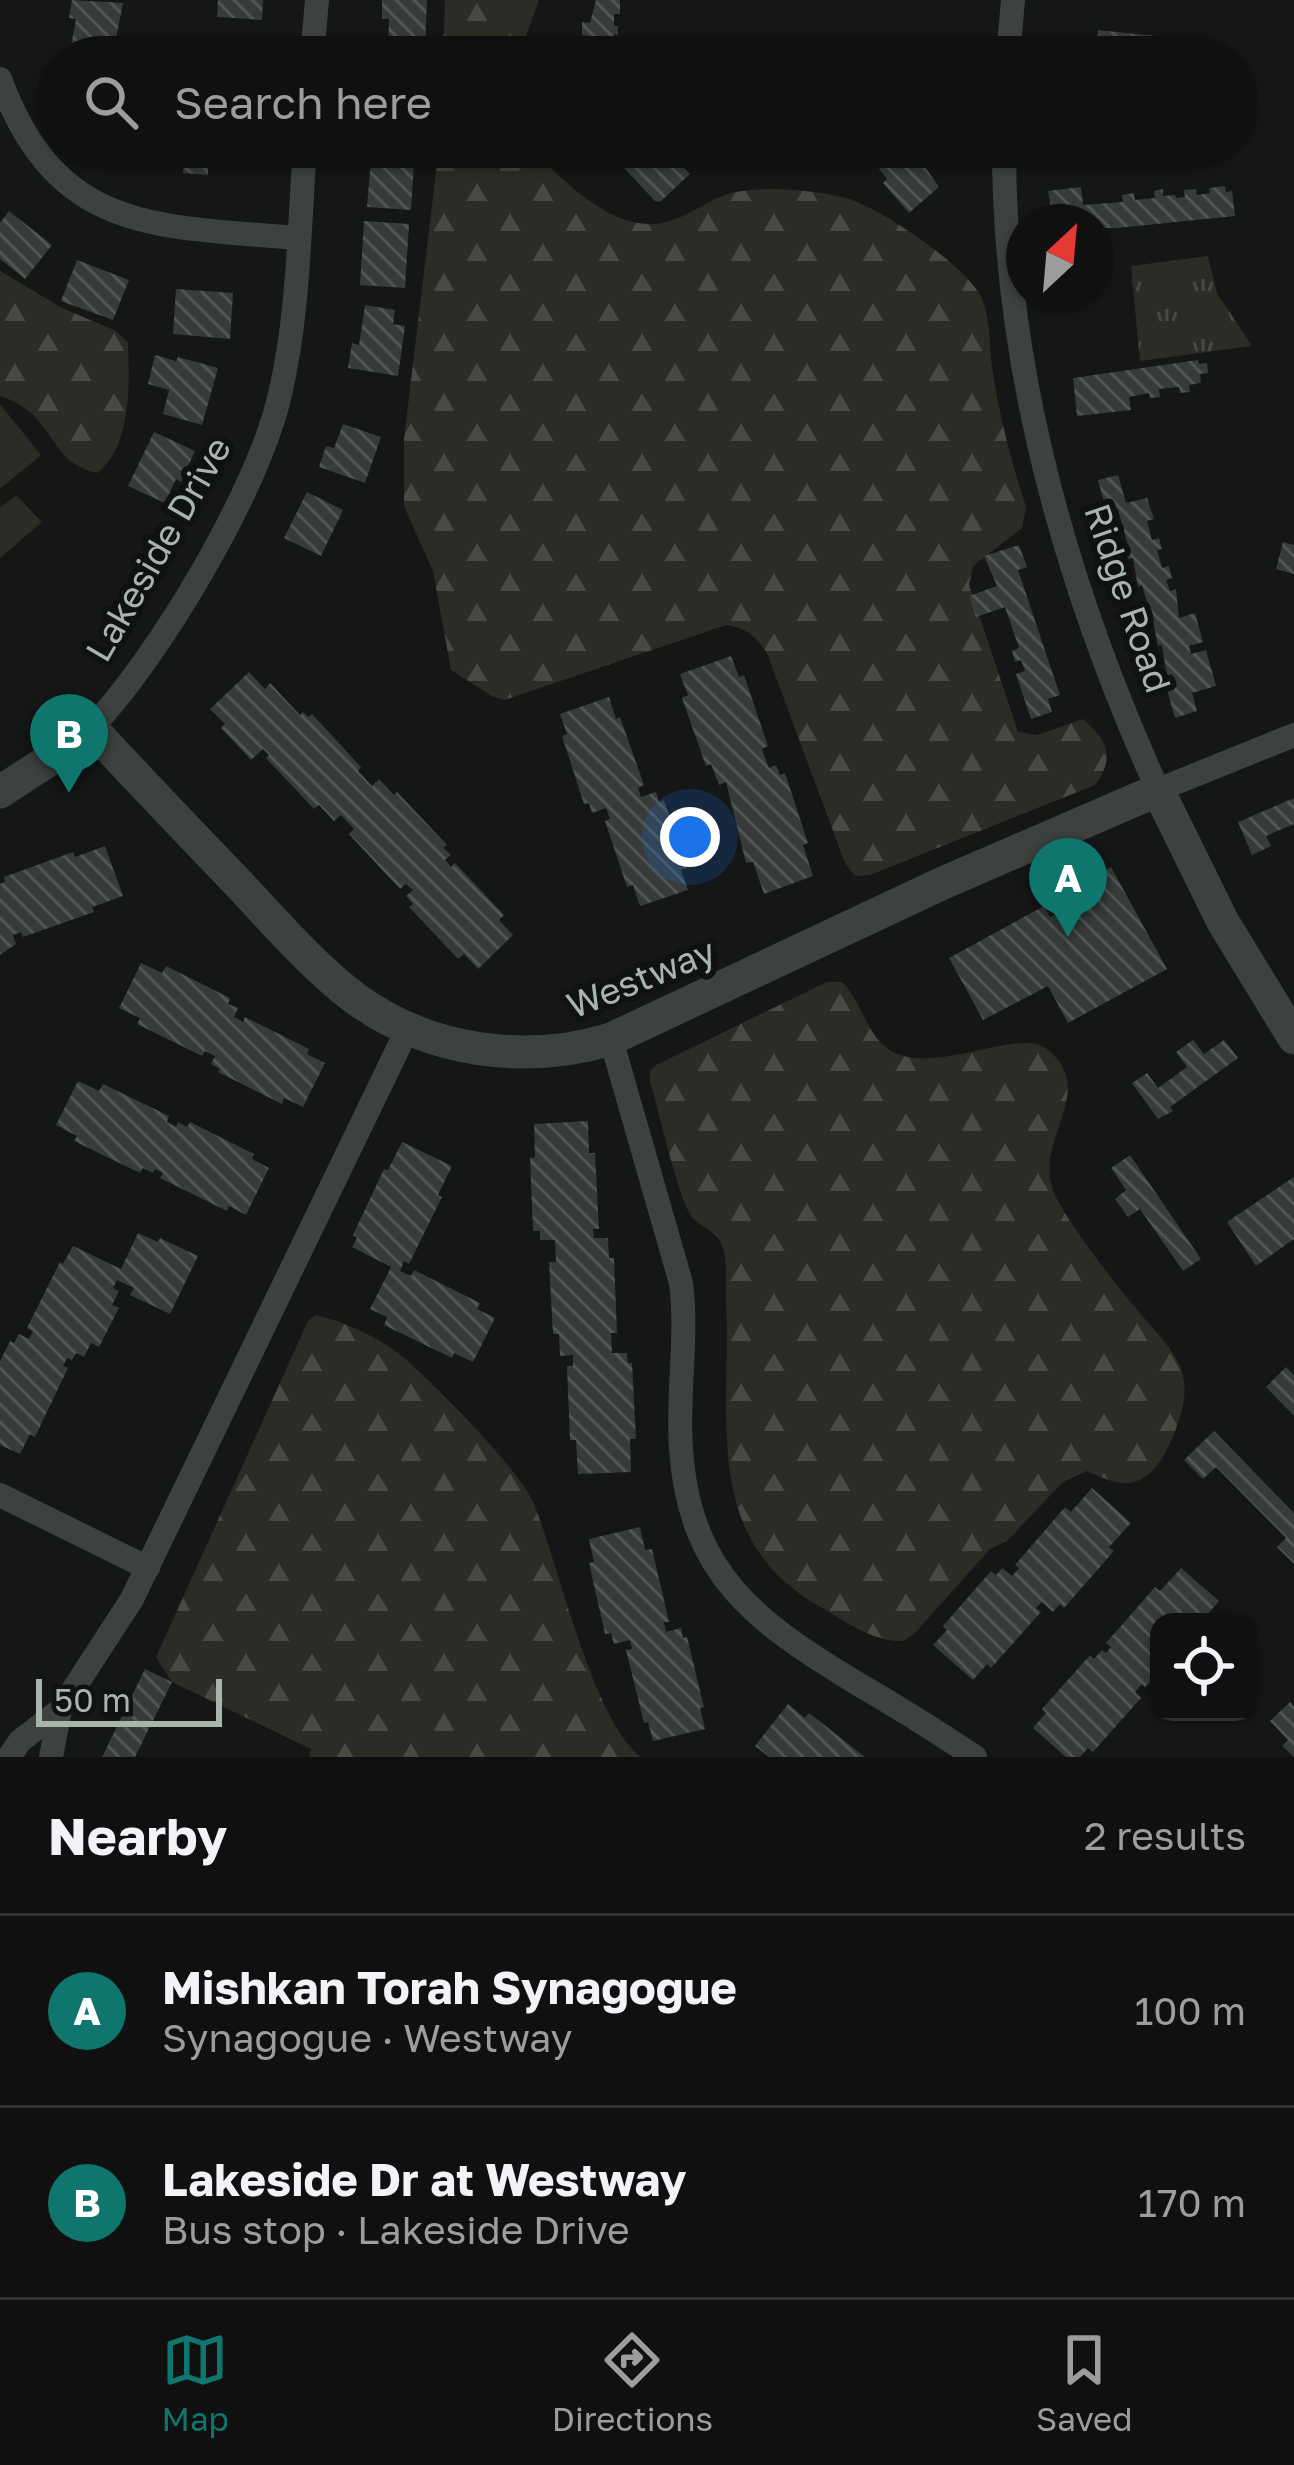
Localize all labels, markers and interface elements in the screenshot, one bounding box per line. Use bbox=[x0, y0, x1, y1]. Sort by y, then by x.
search box bbox=[36, 36, 1258, 168]
icon: search bbox=[78, 69, 144, 135]
text: Search here bbox=[174, 75, 432, 129]
north arrow bbox=[1006, 204, 1114, 312]
street label: Lakeside Drive bbox=[76, 429, 239, 668]
street label: Ridge Road bbox=[1076, 498, 1181, 698]
pin: B bbox=[30, 694, 108, 793]
your location bbox=[660, 807, 720, 867]
pin: A bbox=[1029, 838, 1107, 937]
street label: Westway bbox=[560, 928, 721, 1027]
map controls bbox=[1150, 1613, 1258, 1721]
button: locate bbox=[1150, 1613, 1258, 1721]
scale bar bbox=[36, 1673, 222, 1726]
text: 50 m bbox=[54, 1680, 131, 1719]
text: Nearby bbox=[48, 1805, 227, 1866]
text: 2 results bbox=[1084, 1812, 1246, 1859]
text: Mishkan Torah Synagogue bbox=[162, 1960, 737, 2014]
text: A bbox=[73, 1987, 101, 2034]
text: 100 m bbox=[1134, 1987, 1246, 2034]
text: Synagogue · Westway bbox=[162, 2014, 572, 2061]
text: Lakeside Dr at Westway bbox=[162, 2152, 687, 2206]
text: B bbox=[73, 2179, 101, 2226]
text: 170 m bbox=[1138, 2179, 1246, 2226]
text: Bus stop · Lakeside Drive bbox=[162, 2206, 630, 2253]
tab: Map bbox=[162, 2327, 229, 2438]
tab: Directions bbox=[552, 2327, 713, 2438]
tab: Saved bbox=[1036, 2327, 1132, 2438]

